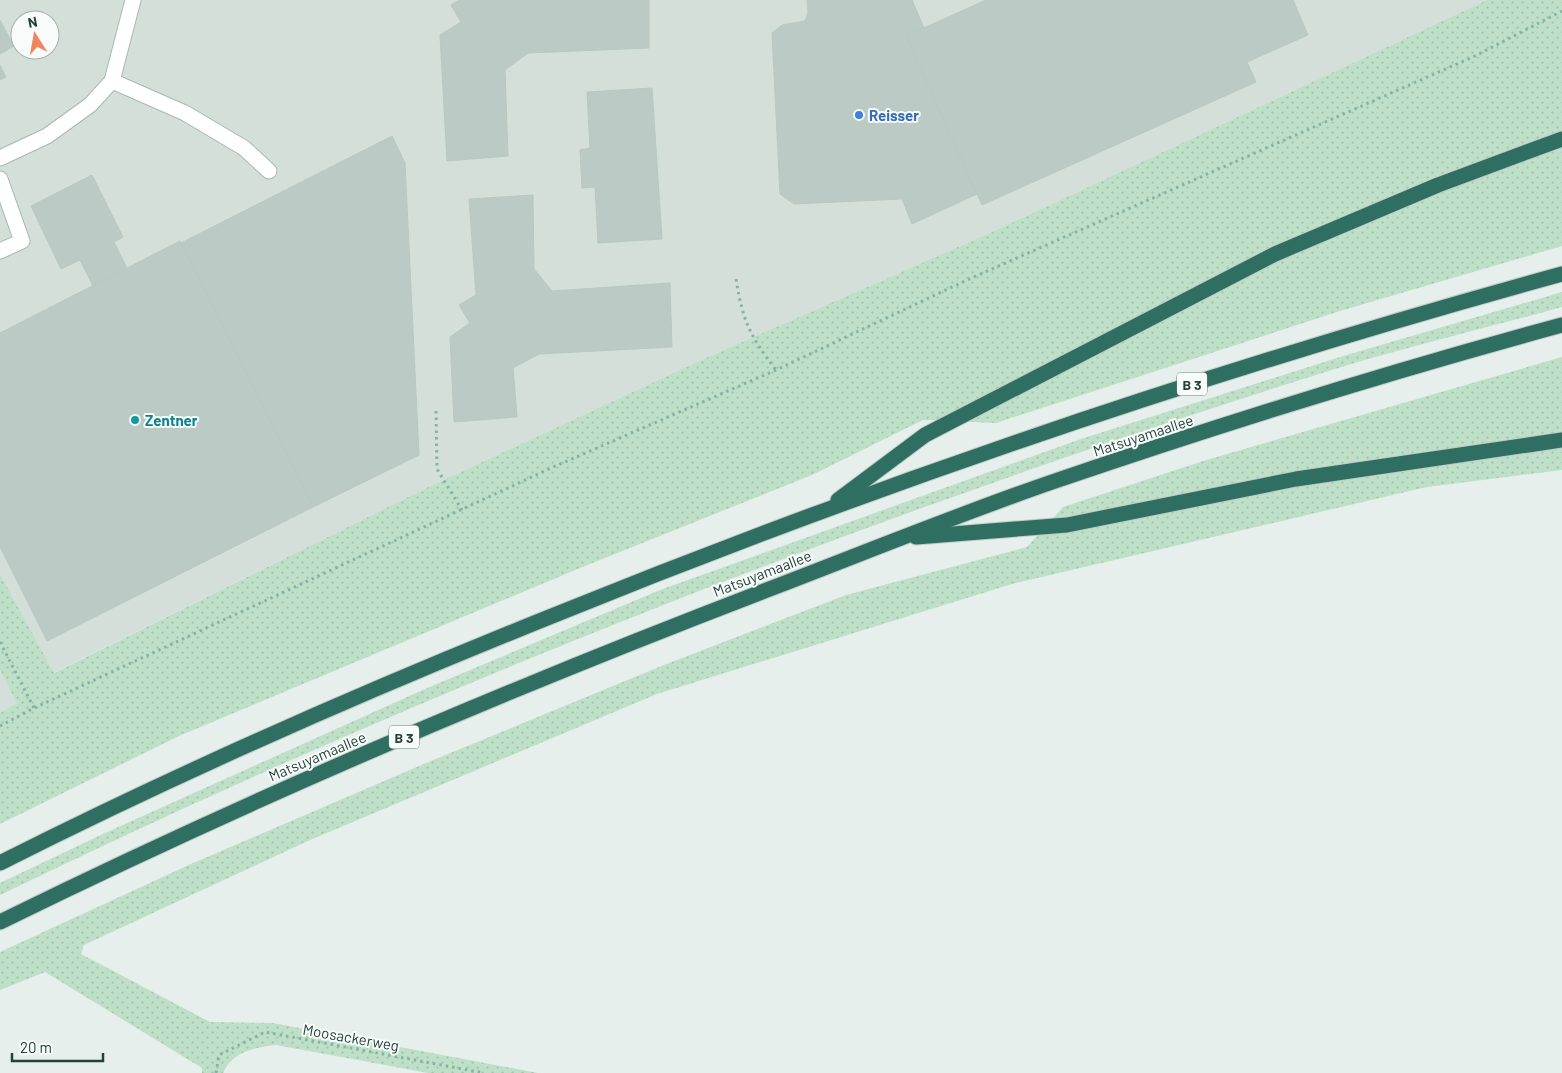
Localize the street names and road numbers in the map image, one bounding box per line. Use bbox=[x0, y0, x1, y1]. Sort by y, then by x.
road number: B 3 bbox=[1177, 372, 1207, 396]
street label: Matsuyamaallee bbox=[1091, 410, 1195, 460]
street label: Matsuyamaallee bbox=[710, 546, 814, 600]
road number: B 3 bbox=[389, 726, 419, 749]
street label: Matsuyamaallee bbox=[266, 727, 368, 785]
street label: Moosackerweg bbox=[301, 1020, 401, 1054]

